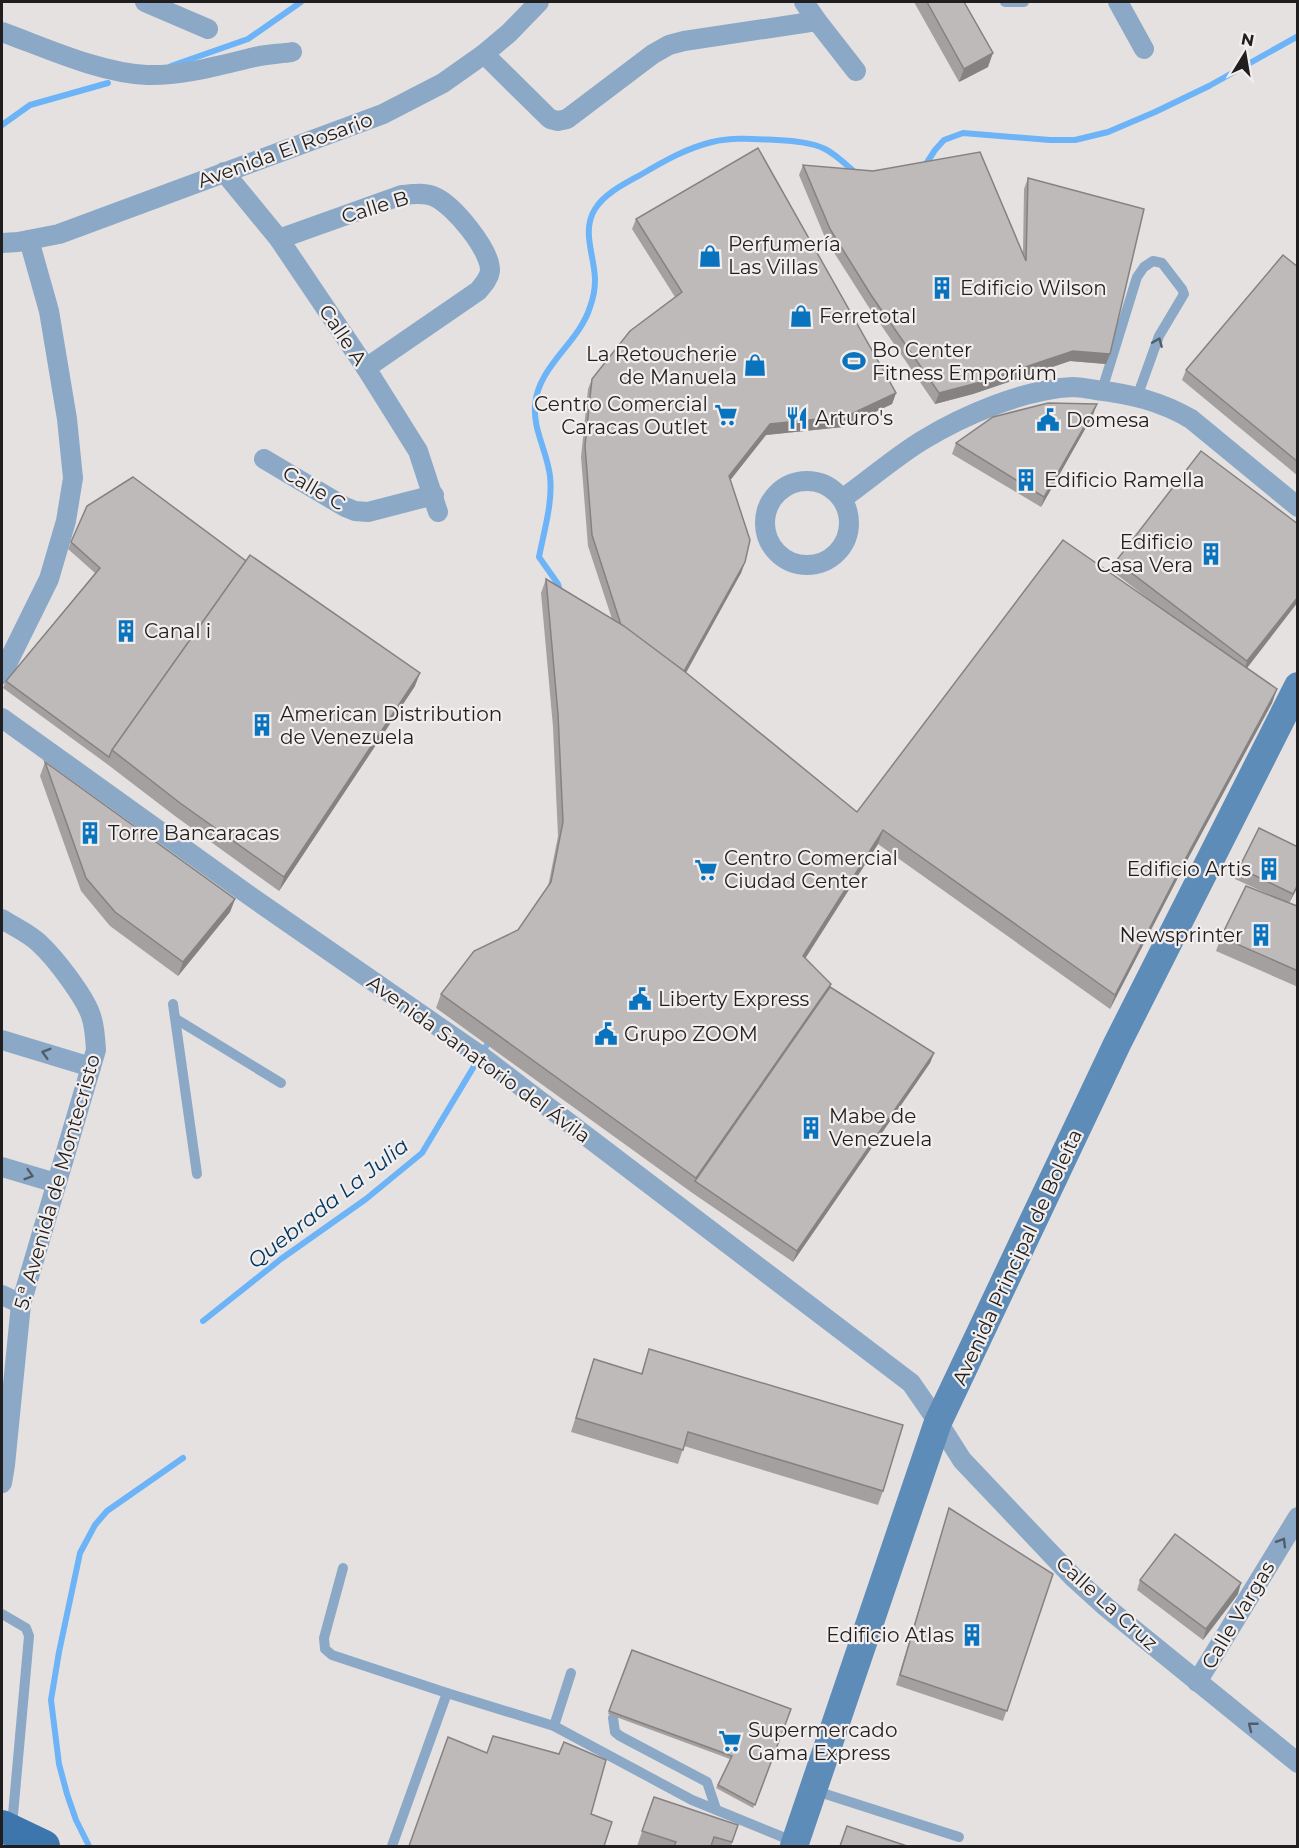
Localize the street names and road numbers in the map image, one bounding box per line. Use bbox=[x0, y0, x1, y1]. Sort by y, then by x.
street label: Avenida El Rosario bbox=[194, 107, 376, 193]
street label: Calle B bbox=[338, 185, 412, 229]
street label: Calle A bbox=[314, 300, 372, 371]
street label: Calle C bbox=[279, 461, 349, 515]
street label: Avenida Sanatorio del Ávila bbox=[363, 970, 595, 1148]
street label: 5.ª Avenida de Montecristo bbox=[9, 1052, 105, 1312]
street label: Avenida Principal de Boleíta bbox=[947, 1125, 1087, 1389]
street label: Calle La Cruz bbox=[1051, 1551, 1163, 1655]
street label: Calle Vargas bbox=[1196, 1557, 1280, 1673]

